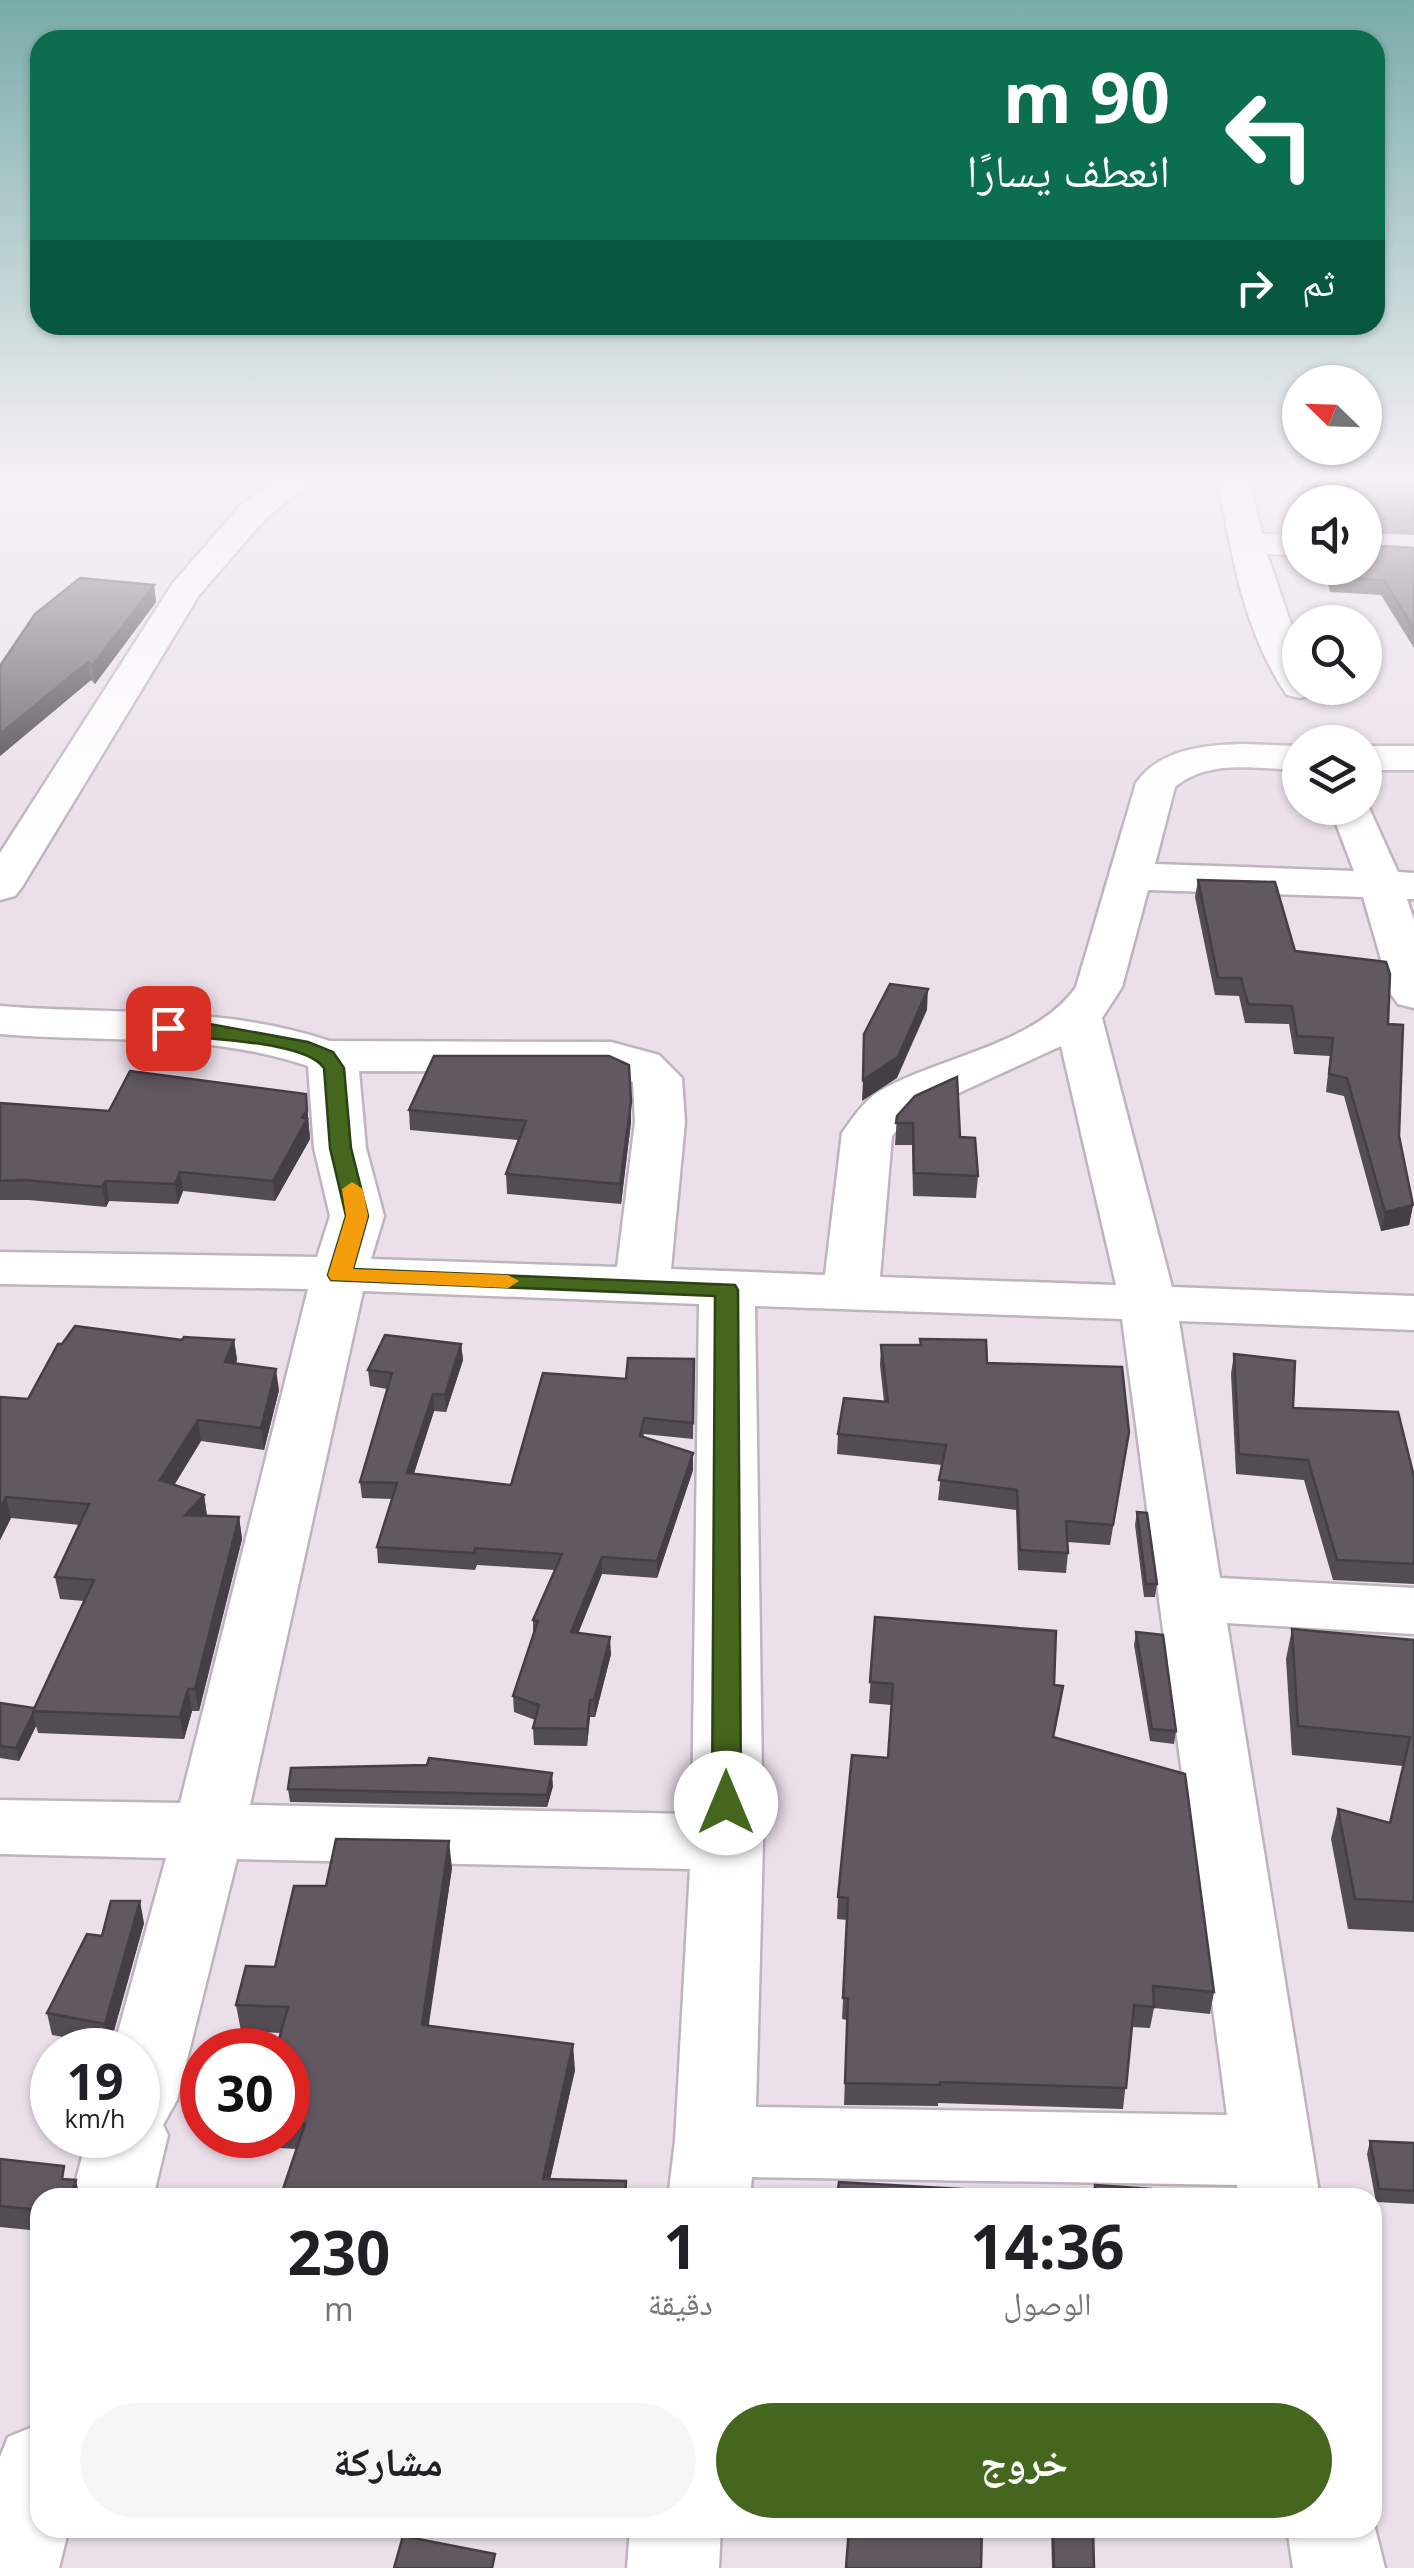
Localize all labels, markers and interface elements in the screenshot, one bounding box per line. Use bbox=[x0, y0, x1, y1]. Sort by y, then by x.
text: 90 m bbox=[1003, 48, 1170, 144]
icon: left bbox=[1205, 70, 1335, 200]
text: انعطف يسارًا bbox=[967, 139, 1170, 200]
text: ثم bbox=[1302, 255, 1335, 307]
icon: right bbox=[1227, 260, 1282, 315]
north arrow bbox=[1282, 365, 1382, 465]
map controls bbox=[1282, 365, 1382, 825]
button: sound bbox=[1282, 485, 1382, 585]
button: search bbox=[1282, 605, 1382, 705]
button: layers bbox=[1282, 725, 1382, 825]
pin bbox=[126, 986, 211, 1071]
icon: arrive bbox=[141, 1001, 196, 1056]
position arrow bbox=[674, 1751, 778, 1855]
speed limit sign: 30 bbox=[180, 2028, 310, 2158]
text: 19 bbox=[66, 2047, 124, 2115]
text: km/h bbox=[65, 2101, 125, 2135]
text: 1 bbox=[663, 2205, 697, 2287]
text: 14:36 bbox=[970, 2205, 1125, 2287]
text: 230 bbox=[287, 2211, 390, 2293]
text: دقيقة bbox=[648, 2281, 713, 2324]
text: الوصول bbox=[1003, 2281, 1092, 2324]
text: m bbox=[324, 2287, 354, 2330]
button: مشاركة bbox=[80, 2403, 696, 2518]
button: خروج bbox=[716, 2403, 1332, 2518]

